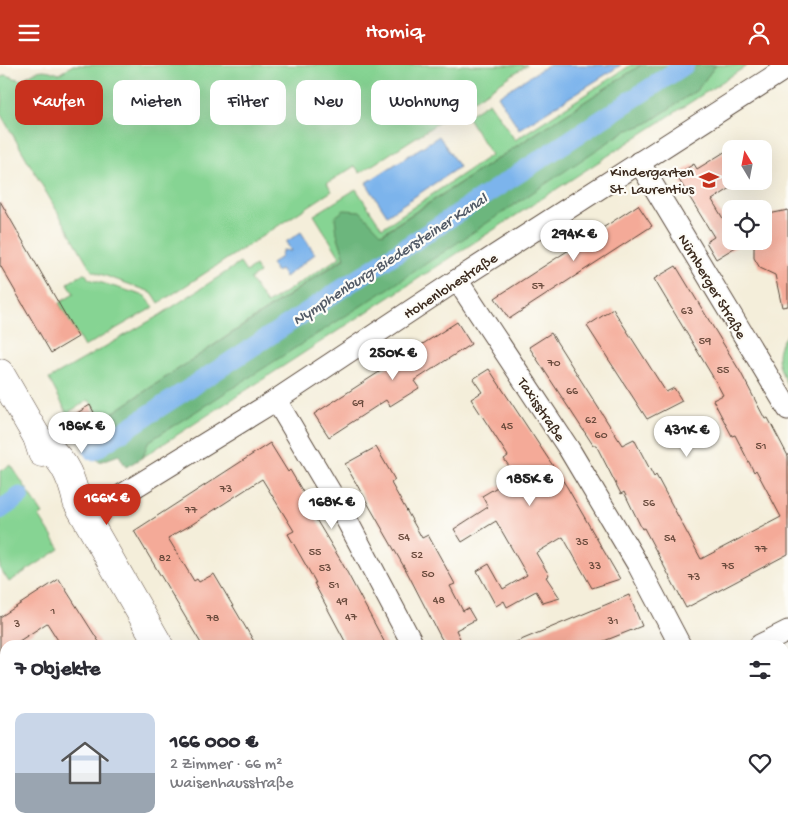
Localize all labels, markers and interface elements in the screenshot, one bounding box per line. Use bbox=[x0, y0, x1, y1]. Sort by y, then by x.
icon: menu bbox=[15, 19, 43, 47]
icon: person bbox=[745, 19, 773, 47]
text: Homiq bbox=[365, 20, 423, 46]
chip: Kaufen bbox=[15, 80, 103, 125]
chip: Mieten bbox=[113, 80, 200, 125]
chip: Filter bbox=[210, 80, 286, 125]
chip: Neu bbox=[296, 80, 361, 125]
chip: Wohnung bbox=[371, 80, 477, 125]
north arrow bbox=[722, 140, 772, 190]
map controls bbox=[722, 140, 772, 250]
place label: Kindergarten St. Laurentius bbox=[610, 164, 694, 199]
school or university icon: Kindergarten St. Laurentius bbox=[698, 169, 720, 191]
water label: Nymphenburg-Biedersteiner Kanal bbox=[290, 190, 493, 331]
button: locate bbox=[722, 200, 772, 250]
pin: 294K € bbox=[533, 219, 615, 262]
text: 294K € bbox=[551, 226, 597, 245]
street label: Nürnberger Straße bbox=[673, 231, 750, 343]
street label: Hohenlohestraße bbox=[401, 249, 502, 324]
house number: 57 bbox=[532, 280, 545, 294]
house number: 63 bbox=[681, 305, 693, 319]
house number: 59 bbox=[699, 335, 711, 349]
pin: 250K € bbox=[352, 339, 434, 381]
text: 250K € bbox=[369, 345, 417, 364]
house number: 70 bbox=[546, 357, 561, 371]
house number: 55 bbox=[717, 364, 729, 378]
street label: Taxisstraße bbox=[512, 374, 568, 446]
house number: 66 bbox=[566, 385, 579, 399]
house number: 69 bbox=[352, 397, 364, 411]
pin: 186K € bbox=[41, 411, 123, 454]
house number: 62 bbox=[585, 414, 597, 428]
pin: 431K € bbox=[646, 415, 728, 458]
text: 186K € bbox=[59, 418, 105, 437]
house number: 45 bbox=[501, 420, 513, 434]
text: 431K € bbox=[665, 422, 709, 441]
house number: 60 bbox=[595, 429, 608, 443]
house number: 51 bbox=[755, 440, 767, 454]
pin: 185K € bbox=[489, 465, 571, 507]
text: 185K € bbox=[507, 471, 553, 490]
pin: 166K € bbox=[66, 483, 148, 526]
house number: 73 bbox=[219, 483, 232, 497]
pin: 168K € bbox=[291, 487, 373, 530]
text: 166K € bbox=[85, 490, 129, 509]
text: 168K € bbox=[309, 494, 355, 513]
house number: 56 bbox=[643, 497, 656, 511]
house number: 77 bbox=[184, 504, 198, 518]
house number: 54 bbox=[398, 531, 410, 545]
house number: 54 bbox=[664, 532, 676, 546]
house number: 35 bbox=[575, 536, 588, 550]
house number: 77 bbox=[754, 543, 768, 557]
house number: 55 bbox=[309, 546, 321, 560]
house number: 52 bbox=[411, 549, 423, 563]
house number: 82 bbox=[159, 552, 171, 566]
house number: 33 bbox=[588, 560, 601, 574]
house number: 75 bbox=[721, 560, 734, 574]
house number: 53 bbox=[319, 562, 331, 576]
house number: 50 bbox=[421, 568, 435, 582]
house number: 73 bbox=[687, 571, 700, 585]
house number: 51 bbox=[328, 579, 340, 593]
house number: 48 bbox=[433, 594, 446, 608]
house number: 49 bbox=[336, 595, 348, 609]
house number: 1 bbox=[50, 605, 56, 619]
house number: 47 bbox=[345, 611, 358, 625]
house number: 78 bbox=[206, 612, 220, 626]
house number: 31 bbox=[606, 615, 619, 629]
house number: 3 bbox=[13, 618, 20, 632]
icon: filters bbox=[746, 656, 774, 684]
text: 7 Objekte bbox=[15, 658, 100, 683]
text: 166 000 € bbox=[170, 731, 258, 756]
icon: home bbox=[55, 733, 115, 793]
icon: heart bbox=[746, 749, 774, 777]
text: 2 Zimmer · 66 m² bbox=[170, 756, 282, 775]
text: Waisenhausstraße bbox=[170, 775, 294, 794]

